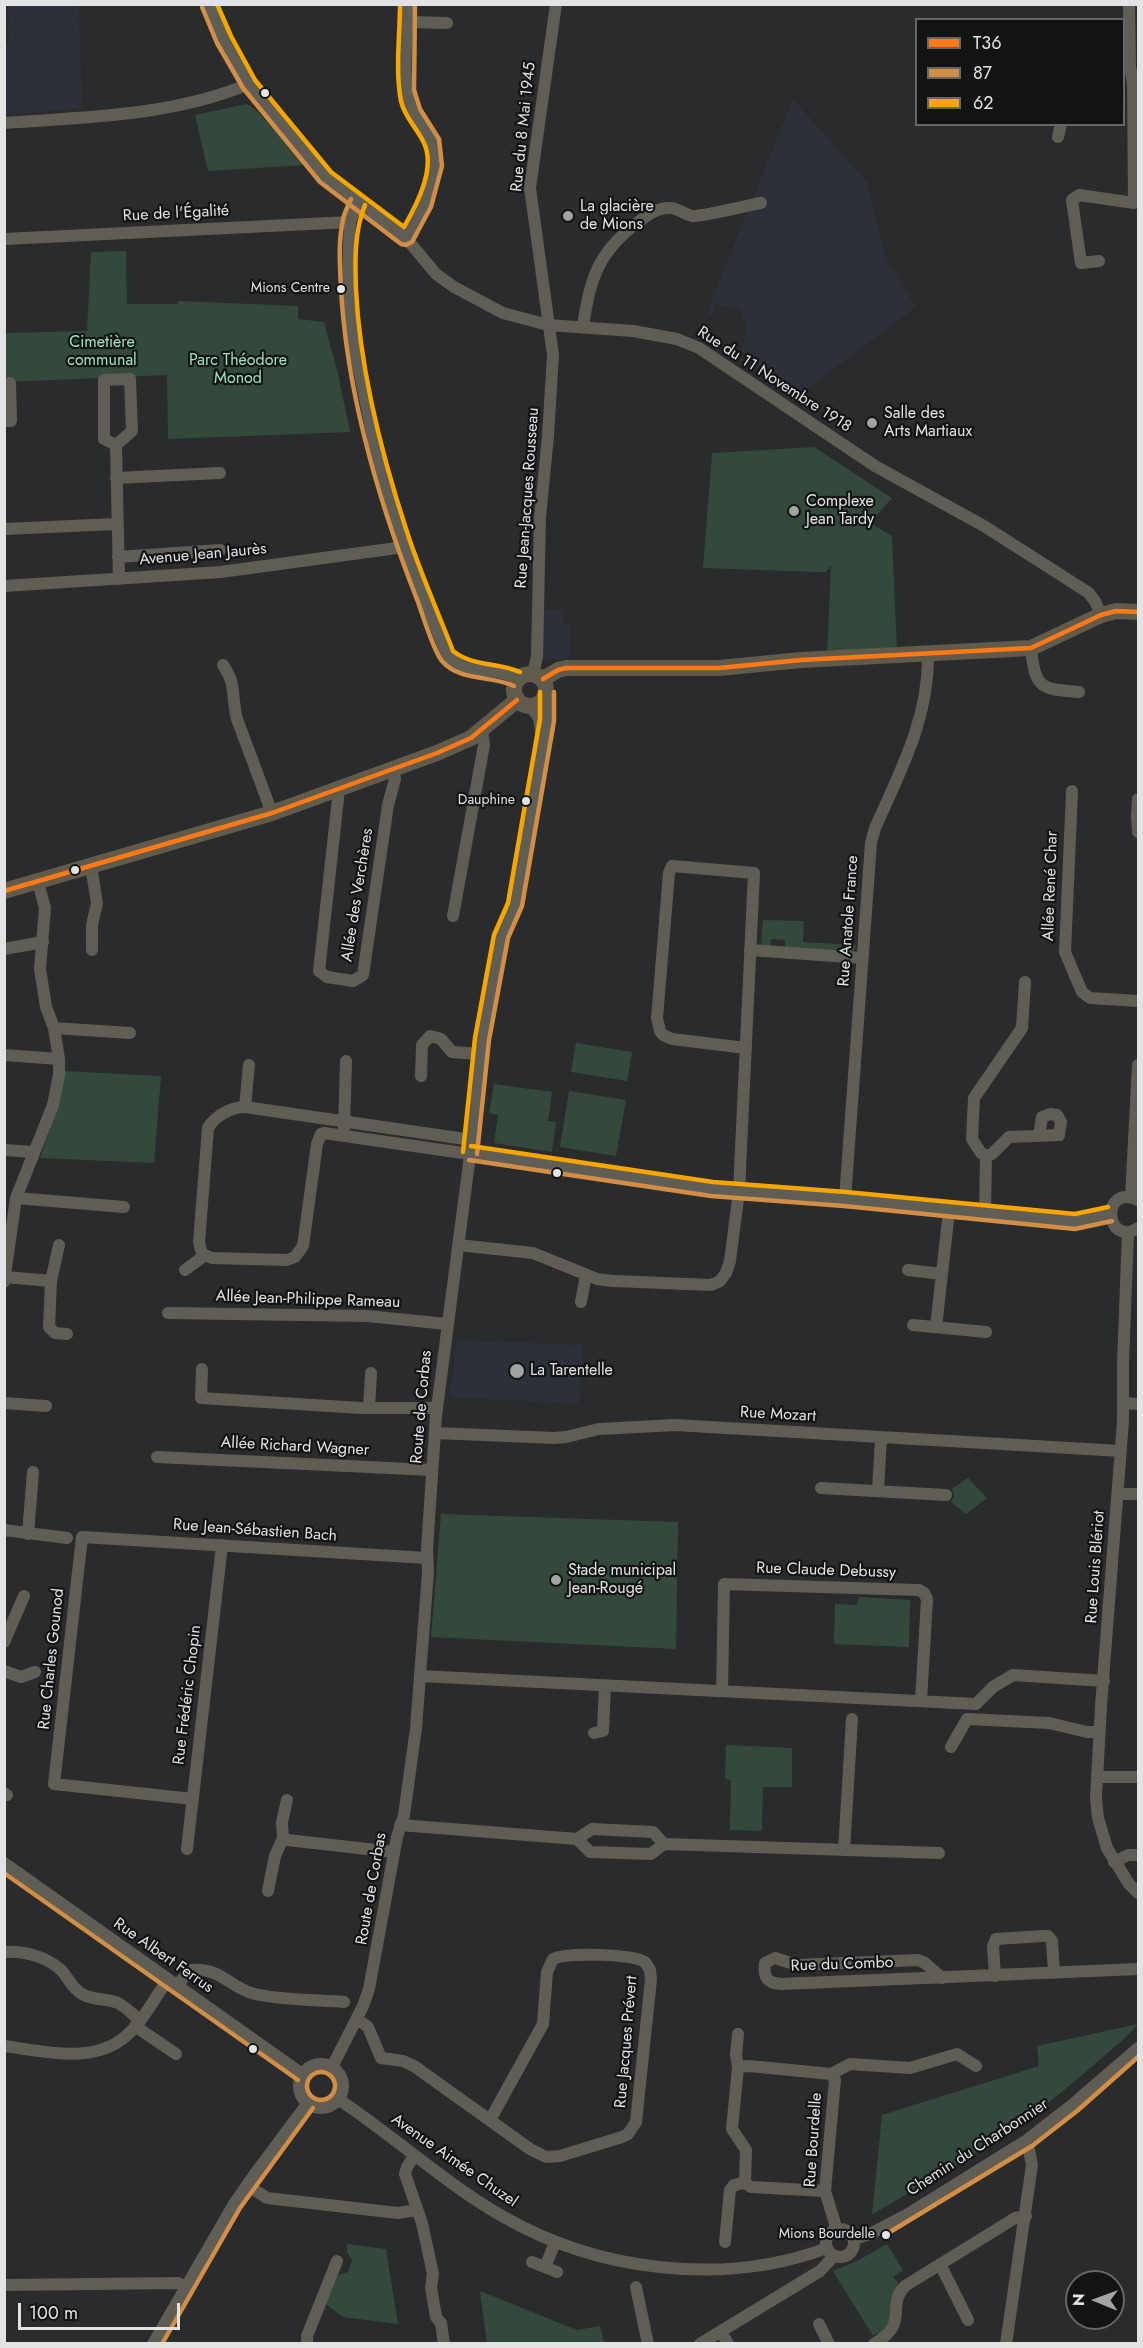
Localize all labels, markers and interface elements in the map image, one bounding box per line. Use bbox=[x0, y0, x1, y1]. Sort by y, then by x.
legend bbox=[915, 18, 1125, 126]
text: T36 bbox=[973, 30, 1002, 56]
text: 87 bbox=[973, 60, 992, 86]
street label: Rue du 8 Mai 1945 bbox=[508, 61, 540, 193]
unlabelled marker bbox=[259, 87, 271, 99]
text: 62 bbox=[973, 90, 994, 116]
place label: La glacière de Mions bbox=[580, 197, 654, 235]
street label: Rue de l'Égalité bbox=[122, 202, 230, 226]
marker: La glacière de Mions bbox=[561, 209, 575, 223]
place label: Mions Centre bbox=[251, 281, 330, 297]
marker: Mions Centre bbox=[335, 283, 347, 295]
street label: Rue du 11 Novembre 1918 bbox=[693, 323, 855, 437]
park label: Cimetière communal bbox=[67, 333, 137, 371]
park label: Parc Théodore Monod bbox=[189, 351, 287, 389]
place label: Salle des Arts Martiaux bbox=[884, 404, 972, 442]
street label: Rue Jean-Jacques Rousseau bbox=[512, 407, 544, 589]
marker: Salle des Arts Martiaux bbox=[865, 416, 879, 430]
place label: Complexe Jean Tardy bbox=[806, 492, 874, 530]
marker: Complexe Jean Tardy bbox=[787, 504, 801, 518]
street label: Avenue Jean Jaurès bbox=[139, 540, 267, 570]
place label: Dauphine bbox=[458, 793, 515, 809]
marker: Dauphine bbox=[520, 795, 532, 807]
street label: Allée des Verchères bbox=[338, 827, 378, 963]
street label: Allée René Char bbox=[1039, 831, 1063, 941]
street label: Rue Anatole France bbox=[835, 855, 863, 987]
unlabelled marker bbox=[69, 864, 81, 876]
unlabelled marker bbox=[551, 1167, 563, 1179]
street label: Allée Jean-Philippe Rameau bbox=[215, 1287, 401, 1313]
street label: Route de Corbas bbox=[407, 1350, 437, 1464]
place label: La Tarentelle bbox=[530, 1361, 613, 1381]
marker: La Tarentelle bbox=[508, 1362, 526, 1380]
street label: Rue Mozart bbox=[739, 1403, 817, 1427]
street label: Allée Richard Wagner bbox=[220, 1434, 370, 1460]
street label: Rue Louis Blériot bbox=[1082, 1510, 1110, 1624]
street label: Rue Jean-Sébastien Bach bbox=[172, 1516, 338, 1546]
street label: Rue Claude Debussy bbox=[756, 1559, 896, 1583]
place label: Stade municipal Jean-Rougé bbox=[568, 1561, 676, 1599]
marker: Stade municipal Jean-Rougé bbox=[549, 1573, 563, 1587]
street label: Rue Charles Gounod bbox=[35, 1587, 69, 1731]
street label: Rue Frédéric Chopin bbox=[170, 1624, 206, 1766]
street label: Route de Corbas bbox=[353, 1831, 391, 1947]
street label: Rue Albert Ferrus bbox=[109, 1914, 217, 1998]
street label: Rue du Combo bbox=[790, 1954, 894, 1976]
street label: Rue Jacques Prévert bbox=[612, 1975, 642, 2109]
unlabelled marker bbox=[247, 2043, 259, 2055]
street label: Rue Bourdelle bbox=[801, 2092, 827, 2188]
street label: Chemin du Charbonnier bbox=[904, 2095, 1052, 2201]
street label: Avenue Aimée Chuzel bbox=[387, 2110, 521, 2212]
place label: Mions Bourdelle bbox=[779, 2227, 875, 2243]
marker: Mions Bourdelle bbox=[880, 2229, 892, 2241]
north arrow bbox=[1065, 2270, 1125, 2330]
scale bar bbox=[21, 2291, 183, 2329]
text: N bbox=[1067, 2293, 1090, 2306]
text: 100 m bbox=[29, 2300, 78, 2326]

